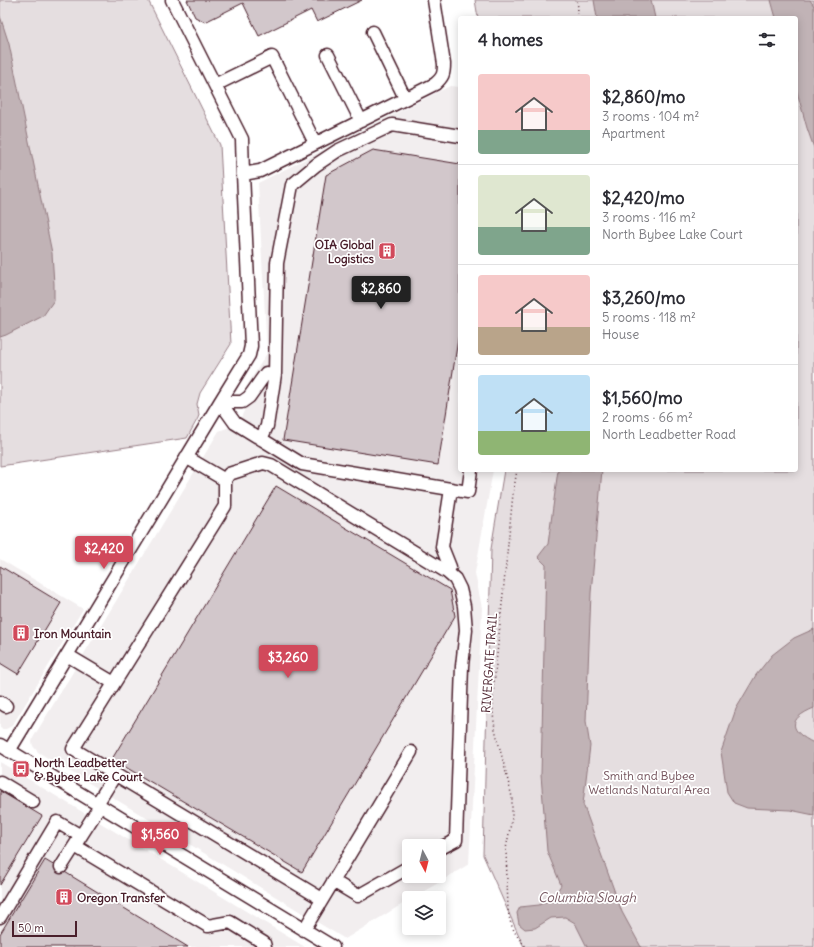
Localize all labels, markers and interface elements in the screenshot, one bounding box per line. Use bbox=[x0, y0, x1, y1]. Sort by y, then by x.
text: 4 homes bbox=[478, 29, 543, 51]
icon: filters bbox=[756, 29, 778, 51]
text: $2,860/mo bbox=[602, 86, 685, 108]
icon: home bbox=[510, 90, 558, 138]
text: 3 rooms · 104 m² bbox=[602, 108, 699, 125]
text: Apartment bbox=[602, 125, 665, 142]
text: $2,420/mo bbox=[602, 187, 685, 209]
icon: home bbox=[510, 191, 558, 239]
text: 3 rooms · 116 m² bbox=[602, 209, 696, 226]
text: North Bybee Lake Court bbox=[602, 226, 743, 243]
place label: OIA Global Logistics bbox=[315, 237, 375, 267]
building icon: OIA Global Logistics bbox=[377, 241, 397, 261]
pin: $2,860 bbox=[348, 276, 414, 310]
text: $2,860 bbox=[361, 280, 401, 297]
text: $3,260/mo bbox=[602, 287, 685, 309]
icon: home bbox=[510, 291, 558, 339]
text: 5 rooms · 118 m² bbox=[602, 309, 696, 326]
text: House bbox=[602, 326, 639, 343]
text: $1,560/mo bbox=[602, 387, 682, 409]
icon: home bbox=[510, 391, 558, 439]
text: 2 rooms · 66 m² bbox=[602, 409, 693, 426]
text: North Leadbetter Road bbox=[602, 426, 736, 443]
pin: $2,420 bbox=[71, 536, 137, 570]
text: $2,420 bbox=[84, 540, 124, 557]
street label: RIVERGATE TRAIL bbox=[478, 612, 500, 714]
building icon: Iron Mountain bbox=[11, 623, 31, 643]
place label: Iron Mountain bbox=[34, 626, 111, 641]
pin: $3,260 bbox=[255, 645, 321, 679]
text: $3,260 bbox=[268, 649, 308, 666]
place label: North Leadbetter & Bybee Lake Court bbox=[34, 755, 143, 785]
bus stop icon: North Leadbetter & Bybee Lake Court bbox=[11, 759, 31, 779]
park label: Smith and Bybee Wetlands Natural Area bbox=[588, 768, 710, 797]
pin: $1,560 bbox=[127, 822, 193, 856]
text: $1,560 bbox=[141, 826, 179, 843]
north arrow bbox=[402, 839, 446, 883]
map controls bbox=[402, 839, 446, 935]
building icon: Oregon Transfer bbox=[54, 887, 74, 907]
water label: Columbia Slough bbox=[538, 889, 636, 906]
place label: Oregon Transfer bbox=[77, 890, 165, 906]
button: layers bbox=[402, 891, 446, 935]
scale bar bbox=[12, 919, 77, 938]
text: 50 m bbox=[18, 921, 44, 935]

